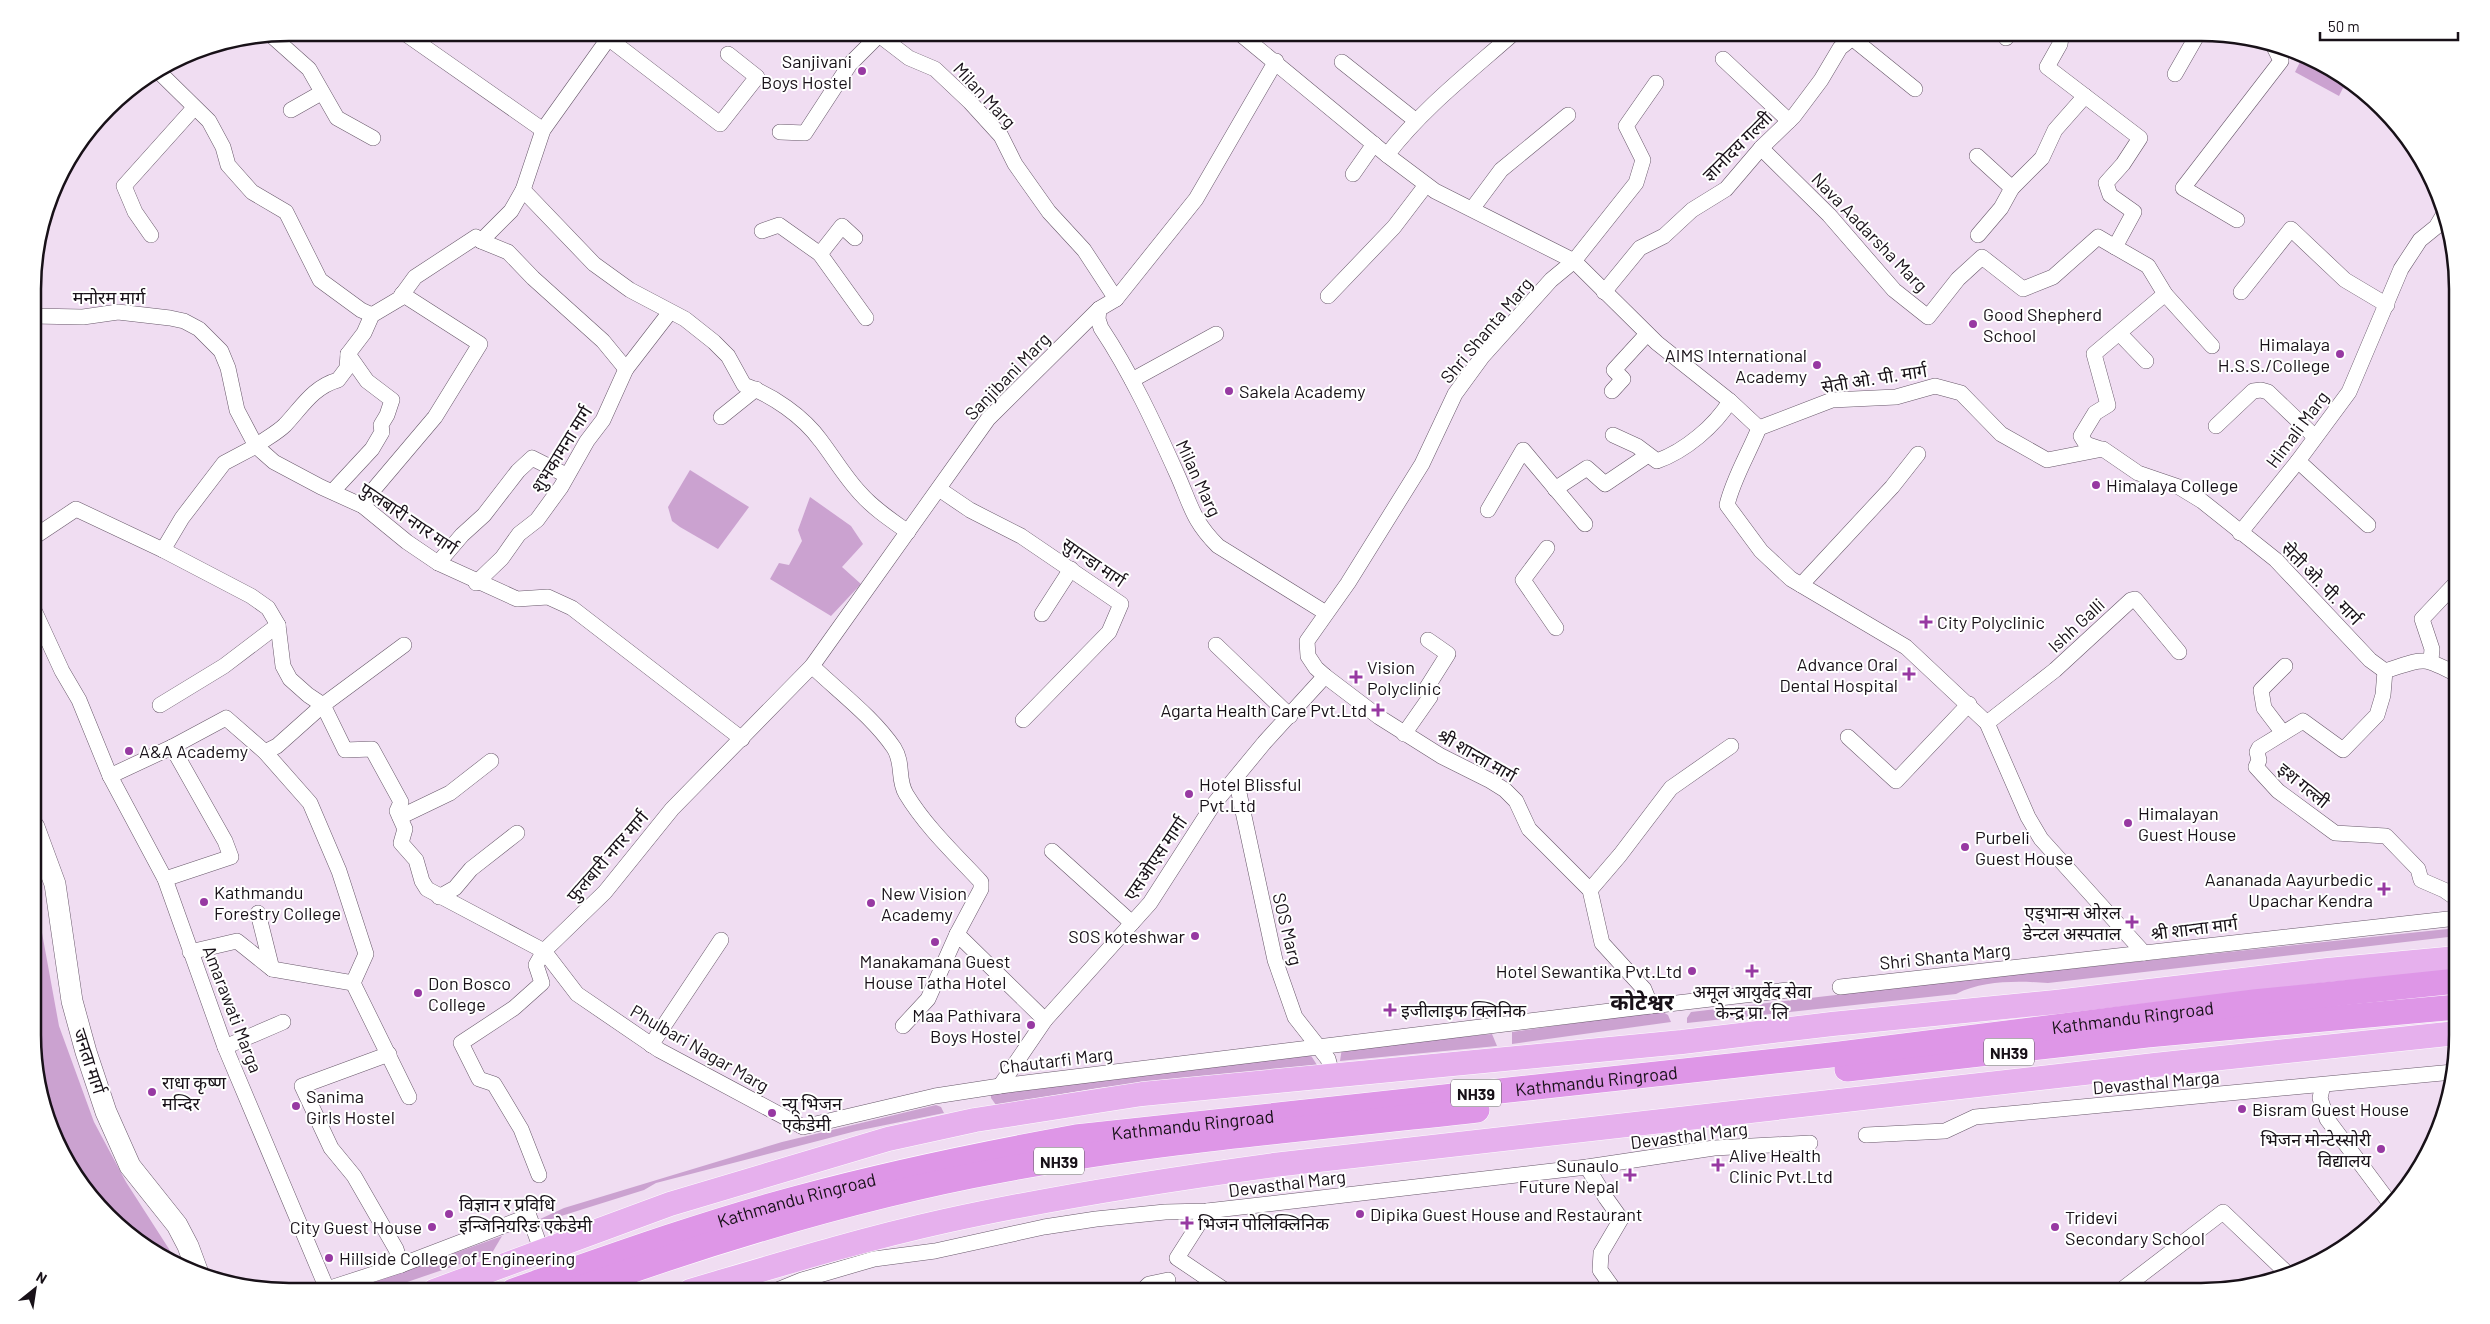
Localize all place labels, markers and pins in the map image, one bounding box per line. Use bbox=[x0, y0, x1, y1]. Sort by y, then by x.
place label: Sanjivani Boys Hostel bbox=[761, 50, 852, 93]
marker: Sanjivani Boys Hostel bbox=[856, 65, 868, 77]
place label: Good Shepherd School bbox=[1983, 303, 2102, 346]
marker: Good Shepherd School bbox=[1967, 318, 1979, 330]
place label: Himalaya H.S.S./College bbox=[2218, 333, 2330, 376]
place label: AIMS International Academy bbox=[1665, 344, 1807, 387]
marker: Himalaya H.S.S./College bbox=[2334, 348, 2346, 360]
marker: AIMS International Academy bbox=[1811, 359, 1823, 371]
place label: Sakela Academy bbox=[1239, 380, 1366, 402]
marker: Sakela Academy bbox=[1223, 385, 1235, 397]
place label: Himalaya College bbox=[2106, 474, 2238, 496]
marker: Himalaya College bbox=[2090, 479, 2102, 491]
place label: City Polyclinic bbox=[1937, 611, 2045, 633]
marker: City Polyclinic bbox=[1919, 615, 1933, 629]
place label: Advance Oral Dental Hospital bbox=[1779, 653, 1898, 696]
place label: Vision Polyclinic bbox=[1367, 656, 1441, 699]
marker: Advance Oral Dental Hospital bbox=[1902, 667, 1916, 681]
marker: Vision Polyclinic bbox=[1349, 670, 1363, 684]
place label: Agarta Health Care Pvt.Ltd bbox=[1160, 699, 1367, 721]
marker: Agarta Health Care Pvt.Ltd bbox=[1371, 703, 1385, 717]
place label: A&A Academy bbox=[139, 740, 248, 762]
marker: A&A Academy bbox=[123, 745, 135, 757]
place label: Hotel Blissful Pvt.Ltd bbox=[1199, 773, 1301, 816]
marker: Hotel Blissful Pvt.Ltd bbox=[1183, 788, 1195, 800]
place label: Himalayan Guest House bbox=[2138, 802, 2236, 845]
marker: Himalayan Guest House bbox=[2122, 817, 2134, 829]
place label: Purbeli Guest House bbox=[1975, 826, 2073, 869]
marker: Purbeli Guest House bbox=[1959, 841, 1971, 853]
place label: Aananada Aayurbedic Upachar Kendra bbox=[2205, 868, 2373, 911]
place label: Kathmandu Forestry College bbox=[214, 881, 341, 924]
place label: New Vision Academy bbox=[881, 882, 967, 925]
marker: Aananada Aayurbedic Upachar Kendra bbox=[2377, 882, 2391, 896]
marker: Kathmandu Forestry College bbox=[198, 896, 210, 908]
marker: New Vision Academy bbox=[865, 897, 877, 909]
place label: एड्भान्स ओरल डेन्टल अस्पताल bbox=[2022, 901, 2122, 944]
marker: एड्भान्स ओरल डेन्टल अस्पताल bbox=[2125, 915, 2139, 929]
place label: SOS koteshwar bbox=[1068, 925, 1185, 947]
marker: SOS koteshwar bbox=[1189, 930, 1201, 942]
marker: Manakamana Guest House Tatha Hotel bbox=[929, 936, 941, 948]
place label: Manakamana Guest House Tatha Hotel bbox=[860, 950, 1010, 993]
place label: Hotel Sewantika Pvt.Ltd bbox=[1496, 960, 1682, 982]
marker: अमूल आयुर्वेद सेवा केन्द्र प्रा. लि bbox=[1745, 964, 1759, 978]
marker: Hotel Sewantika Pvt.Ltd bbox=[1686, 965, 1698, 977]
place label: Don Bosco College bbox=[428, 972, 511, 1015]
place label: अमूल आयुर्वेद सेवा केन्द्र प्रा. लि bbox=[1692, 980, 1812, 1023]
marker: Don Bosco College bbox=[412, 987, 424, 999]
place label: इजीलाइफ क्लिनिक bbox=[1401, 999, 1527, 1021]
marker: इजीलाइफ क्लिनिक bbox=[1383, 1003, 1397, 1017]
place label: Maa Pathivara Boys Hostel bbox=[912, 1004, 1021, 1047]
marker: Maa Pathivara Boys Hostel bbox=[1025, 1019, 1037, 1031]
place label: राधा कृष्ण मन्दिर bbox=[162, 1071, 227, 1114]
place label: Sanima Girls Hostel bbox=[306, 1085, 395, 1128]
marker: राधा कृष्ण मन्दिर bbox=[146, 1086, 158, 1098]
place label: न्यू भिजन एकेडेमी bbox=[782, 1092, 843, 1135]
place label: Bisram Guest House bbox=[2252, 1098, 2409, 1120]
marker: Sanima Girls Hostel bbox=[290, 1100, 302, 1112]
marker: Bisram Guest House bbox=[2236, 1103, 2248, 1115]
marker: न्यू भिजन एकेडेमी bbox=[766, 1107, 778, 1119]
place label: भिजन मोन्टेस्सोरी विद्यालय bbox=[2261, 1128, 2372, 1171]
marker: भिजन मोन्टेस्सोरी विद्यालय bbox=[2375, 1143, 2387, 1155]
place label: Alive Health Clinic Pvt.Ltd bbox=[1729, 1144, 1833, 1187]
place label: Sunaulo Future Nepal bbox=[1519, 1154, 1619, 1197]
marker: Alive Health Clinic Pvt.Ltd bbox=[1711, 1158, 1725, 1172]
marker: Sunaulo Future Nepal bbox=[1623, 1168, 1637, 1182]
place label: विज्ञान र प्रविधि इन्जिनियरिङ एकेडेमी bbox=[459, 1193, 593, 1236]
place label: Dipika Guest House and Restaurant bbox=[1370, 1203, 1642, 1225]
place label: Tridevi Secondary School bbox=[2065, 1206, 2205, 1249]
marker: विज्ञान र प्रविधि इन्जिनियरिङ एकेडेमी bbox=[443, 1208, 455, 1220]
marker: Dipika Guest House and Restaurant bbox=[1354, 1208, 1366, 1220]
place label: भिजन पोलिक्लिनिक bbox=[1198, 1212, 1330, 1234]
place label: City Guest House bbox=[290, 1216, 422, 1238]
marker: भिजन पोलिक्लिनिक bbox=[1180, 1216, 1194, 1230]
marker: City Guest House bbox=[426, 1221, 438, 1233]
marker: Tridevi Secondary School bbox=[2049, 1221, 2061, 1233]
place label: Hillside College of Engineering bbox=[339, 1247, 575, 1269]
marker: Hillside College of Engineering bbox=[323, 1252, 335, 1264]

